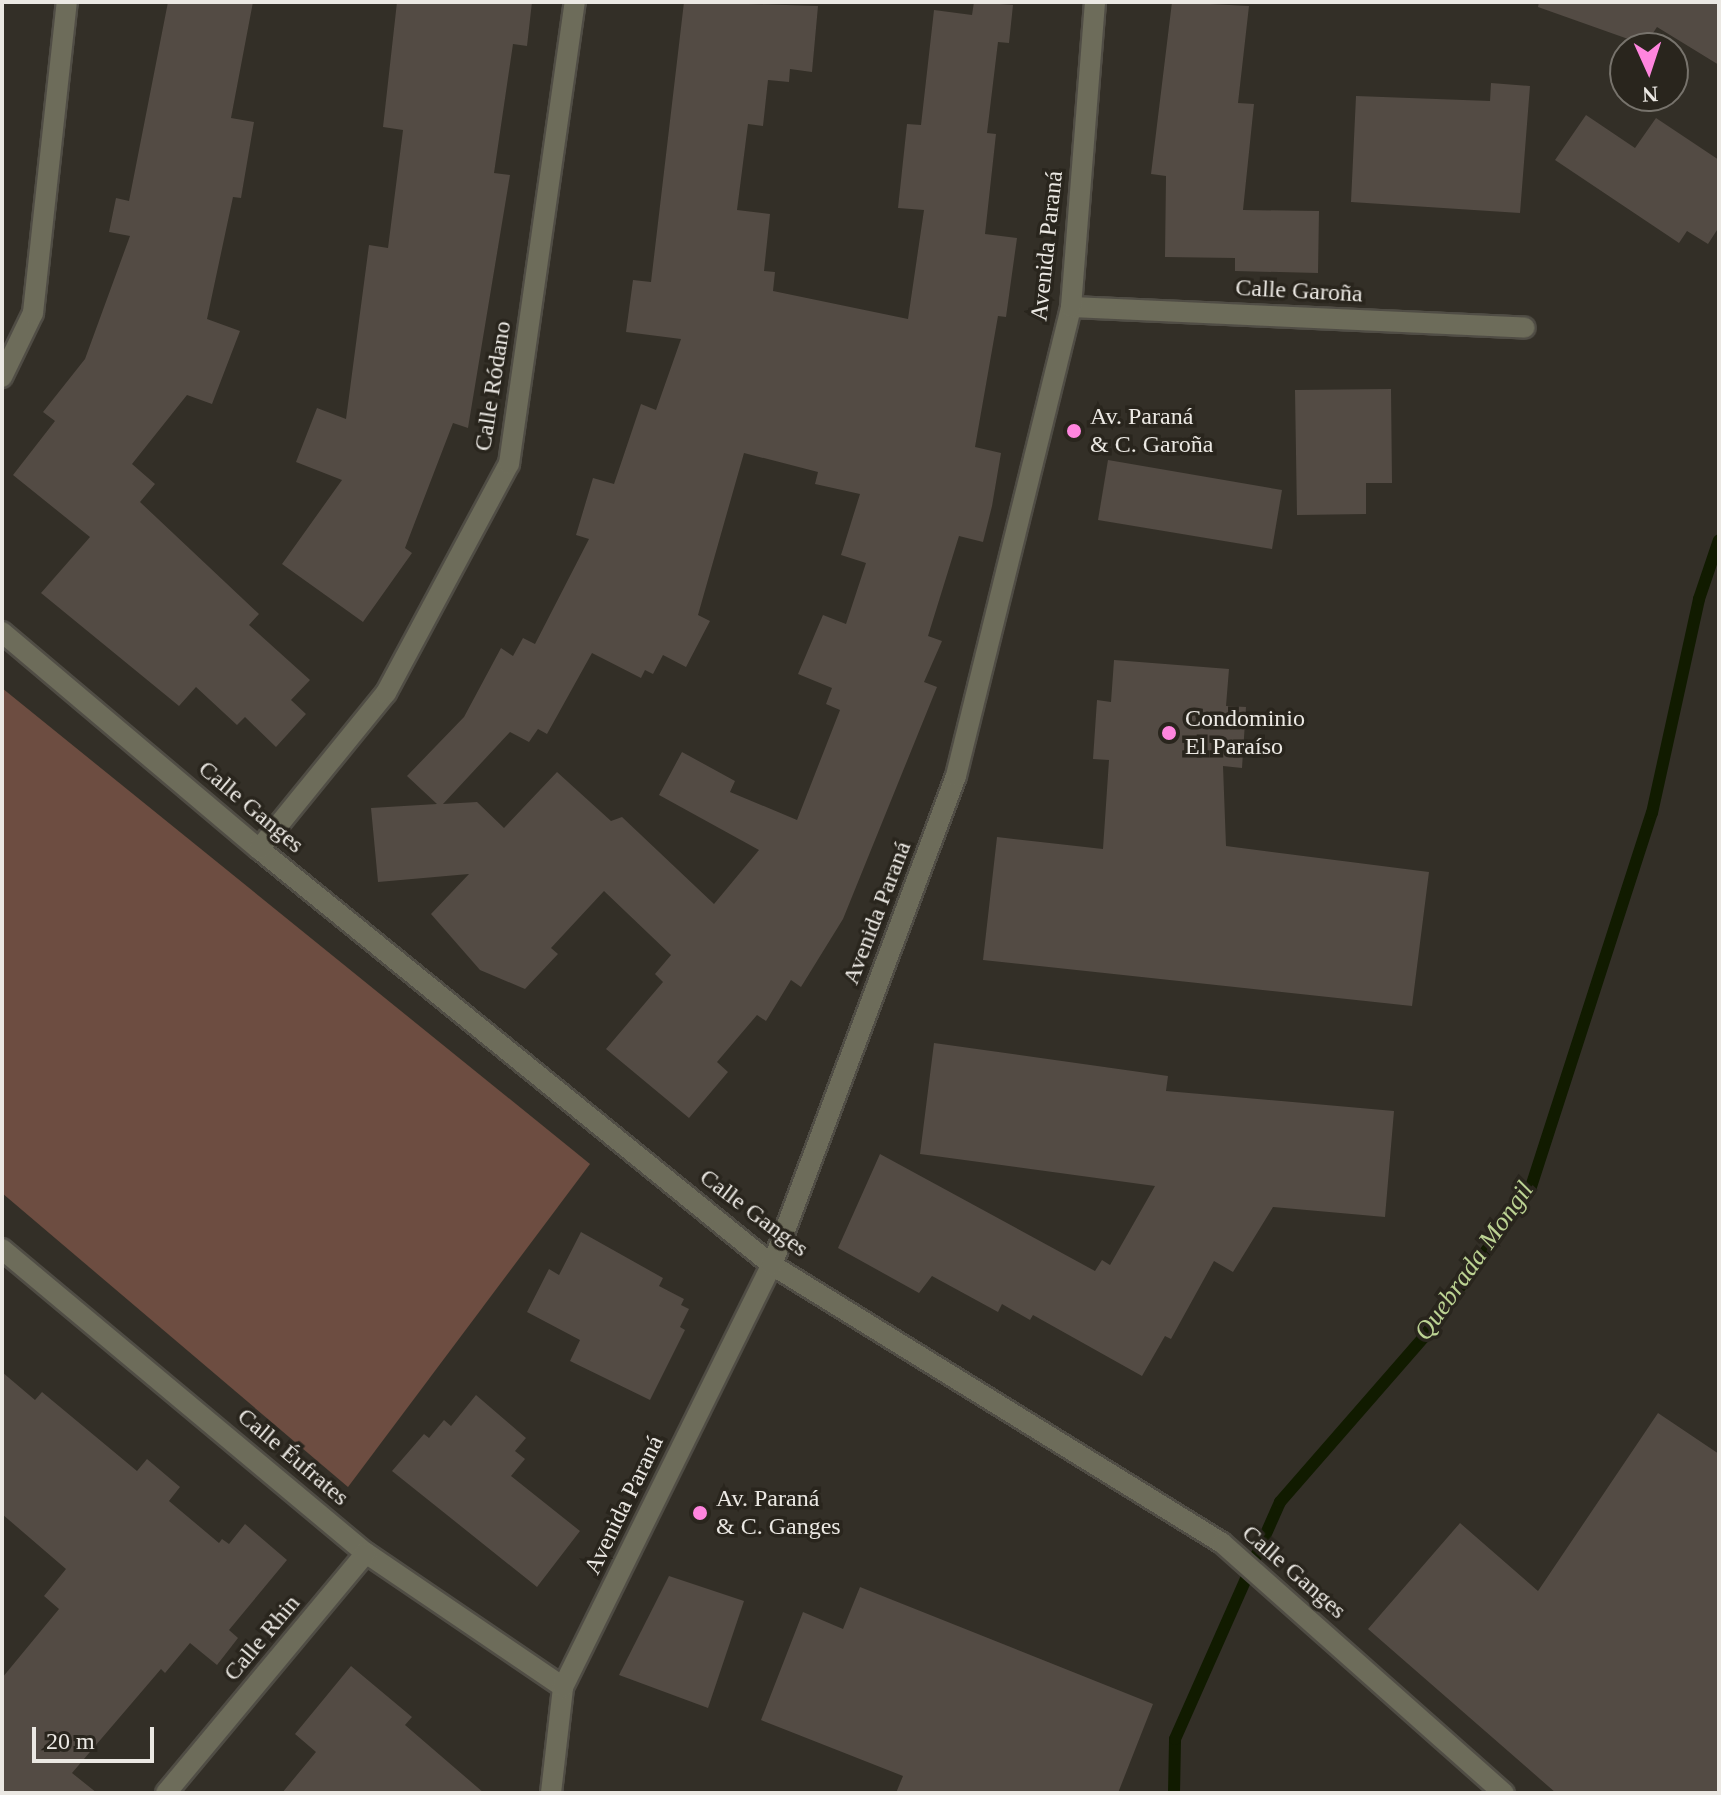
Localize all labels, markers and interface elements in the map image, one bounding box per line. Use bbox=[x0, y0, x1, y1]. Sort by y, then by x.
north arrow bbox=[1609, 32, 1689, 112]
text: N bbox=[1642, 82, 1659, 107]
street label: Avenida Paraná bbox=[1025, 169, 1069, 323]
street label: Calle Garoña bbox=[1235, 273, 1363, 309]
street label: Calle Ródano bbox=[469, 319, 517, 453]
place label: Av. Paraná & C. Garoña bbox=[1090, 403, 1213, 459]
marker: Av. Paraná & C. Garoña bbox=[1065, 422, 1083, 440]
place label: Condominio El Paraíso bbox=[1185, 705, 1305, 761]
marker: Condominio El Paraíso bbox=[1160, 724, 1178, 742]
street label: Calle Ganges bbox=[192, 755, 310, 859]
street label: Avenida Paraná bbox=[837, 837, 917, 989]
street label: Calle Ganges bbox=[694, 1163, 814, 1263]
water label: Quebrada Mongil bbox=[1408, 1175, 1540, 1347]
street label: Calle Éufrates bbox=[231, 1402, 355, 1512]
street label: Avenida Paraná bbox=[578, 1431, 670, 1579]
place label: Av. Paraná & C. Ganges bbox=[716, 1485, 841, 1541]
marker: Av. Paraná & C. Ganges bbox=[691, 1504, 709, 1522]
street label: Calle Ganges bbox=[1236, 1519, 1352, 1625]
street label: Calle Rhin bbox=[218, 1589, 306, 1687]
scale bar bbox=[36, 1711, 158, 1761]
text: 20 m bbox=[46, 1728, 95, 1754]

